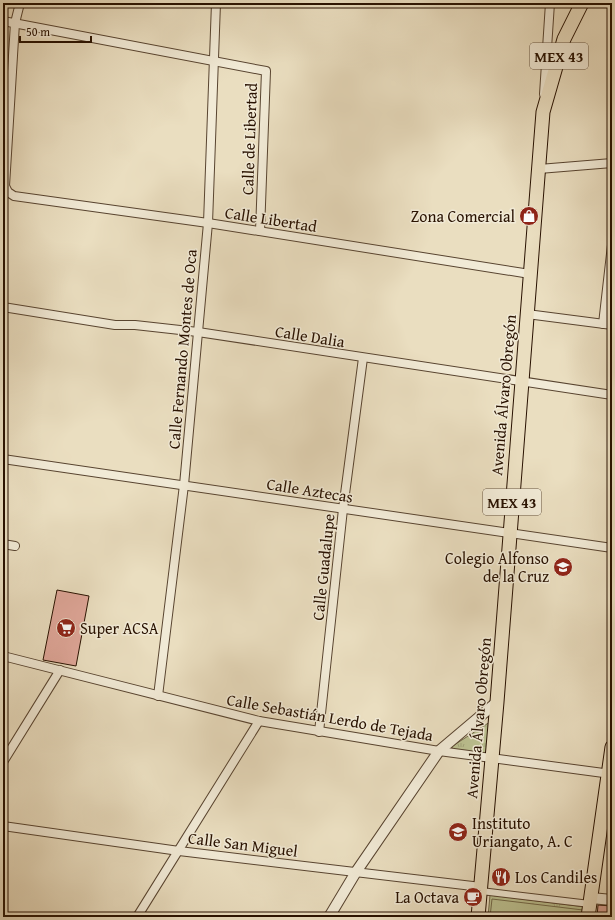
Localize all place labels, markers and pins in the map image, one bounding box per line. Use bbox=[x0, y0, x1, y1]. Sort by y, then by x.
place label: Zona Comercial bbox=[411, 204, 516, 228]
shop icon: Zona Comercial bbox=[518, 205, 540, 227]
place label: Colegio Alfonso de la Cruz bbox=[445, 546, 549, 588]
school or university icon: Colegio Alfonso de la Cruz bbox=[552, 556, 574, 578]
place label: Super ACSA bbox=[80, 616, 159, 640]
supermarket icon: Super ACSA bbox=[55, 617, 77, 639]
place label: Instituto Uriangato, A. C bbox=[472, 811, 573, 853]
school or university icon: Instituto Uriangato, A. C bbox=[447, 821, 469, 843]
place label: Los Candiles bbox=[515, 865, 597, 889]
restaurant icon: Los Candiles bbox=[490, 866, 512, 888]
place label: La Octava bbox=[395, 885, 459, 909]
cafe icon: La Octava bbox=[462, 886, 484, 908]

